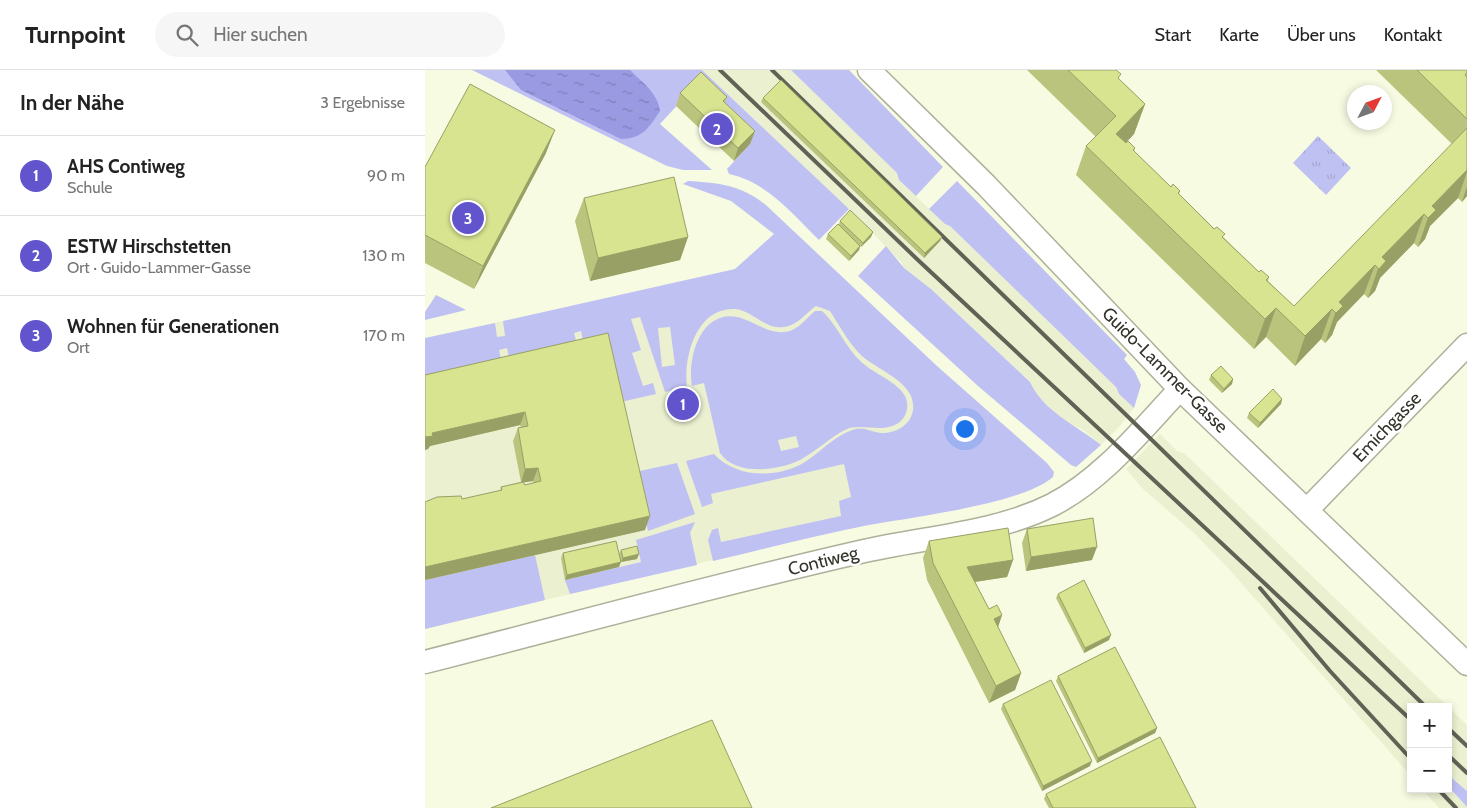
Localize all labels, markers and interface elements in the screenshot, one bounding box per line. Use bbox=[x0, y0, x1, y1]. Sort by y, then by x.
search box bbox=[155, 12, 505, 57]
text: Turnpoint bbox=[25, 20, 125, 49]
icon: search bbox=[173, 21, 201, 49]
text: Hier suchen bbox=[213, 23, 308, 46]
text: Start bbox=[1155, 24, 1191, 46]
text: Karte bbox=[1219, 24, 1259, 46]
text: Über uns bbox=[1287, 24, 1356, 46]
text: Kontakt bbox=[1384, 24, 1442, 46]
north arrow bbox=[1347, 85, 1392, 130]
text: In der Nähe bbox=[20, 90, 124, 115]
text: 3 Ergebnisse bbox=[320, 93, 405, 112]
pin: 2 bbox=[701, 110, 733, 148]
text: AHS Contiweg bbox=[67, 155, 185, 178]
text: 1 bbox=[33, 166, 39, 185]
text: 90 m bbox=[367, 166, 405, 185]
text: Schule bbox=[67, 178, 113, 197]
pin: 3 bbox=[452, 199, 484, 237]
text: ESTW Hirschstetten bbox=[67, 235, 231, 258]
text: 2 bbox=[32, 246, 40, 265]
text: 130 m bbox=[362, 246, 405, 265]
text: Ort · Guido-Lammer-Gasse bbox=[67, 258, 251, 277]
street label: Guido-Lammer-Gasse bbox=[1097, 302, 1233, 438]
text: Wohnen für Generationen bbox=[67, 315, 279, 338]
text: 3 bbox=[32, 326, 40, 345]
text: 170 m bbox=[363, 326, 405, 345]
text: Ort bbox=[67, 338, 90, 357]
pin: 1 bbox=[667, 385, 699, 423]
street label: Emichgasse bbox=[1348, 387, 1426, 467]
your location bbox=[952, 416, 978, 442]
street label: Contiweg bbox=[786, 541, 861, 580]
map controls bbox=[1407, 703, 1452, 793]
button: + bbox=[1407, 703, 1452, 748]
button: − bbox=[1407, 748, 1452, 793]

